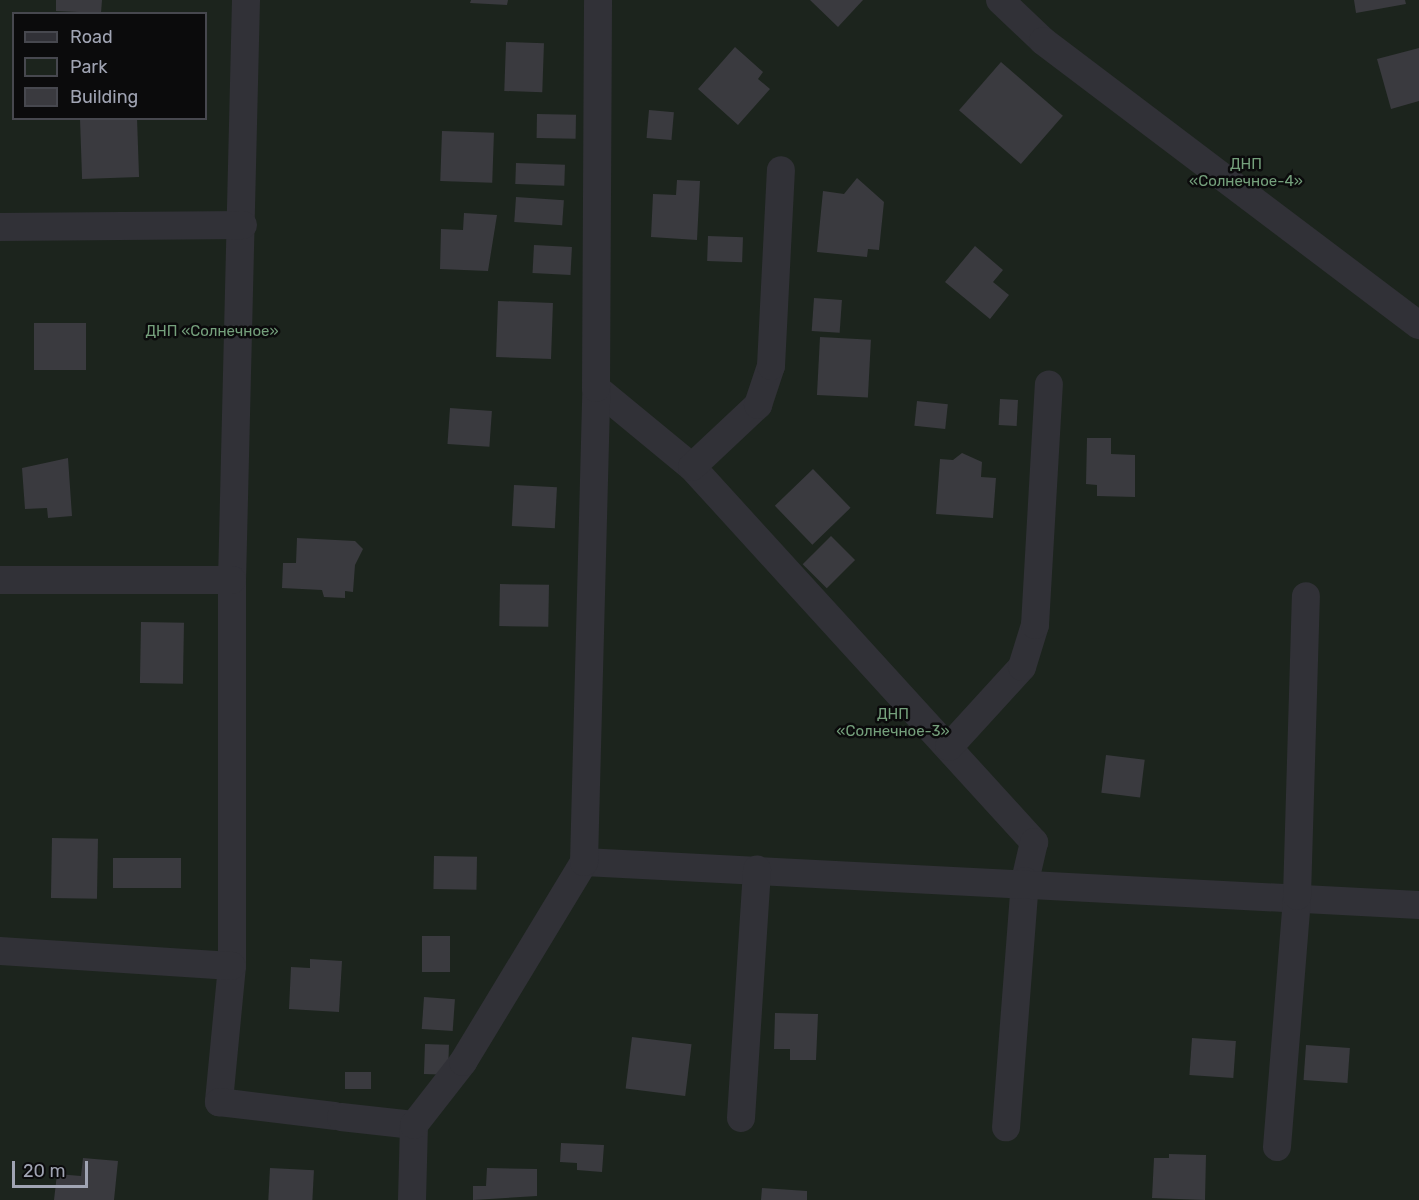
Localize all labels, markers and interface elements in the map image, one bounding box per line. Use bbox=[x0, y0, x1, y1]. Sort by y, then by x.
legend bbox=[12, 12, 207, 120]
text: Road bbox=[70, 26, 113, 48]
text: Park bbox=[70, 56, 107, 78]
text: Building bbox=[70, 86, 138, 108]
park label: ДНП «Солнечное-4» bbox=[1189, 155, 1303, 190]
park label: ДНП «Солнечное» bbox=[145, 323, 279, 341]
park label: ДНП «Солнечное-3» bbox=[836, 705, 950, 740]
scale bar bbox=[15, 1149, 92, 1187]
text: 20 m bbox=[23, 1160, 65, 1182]

